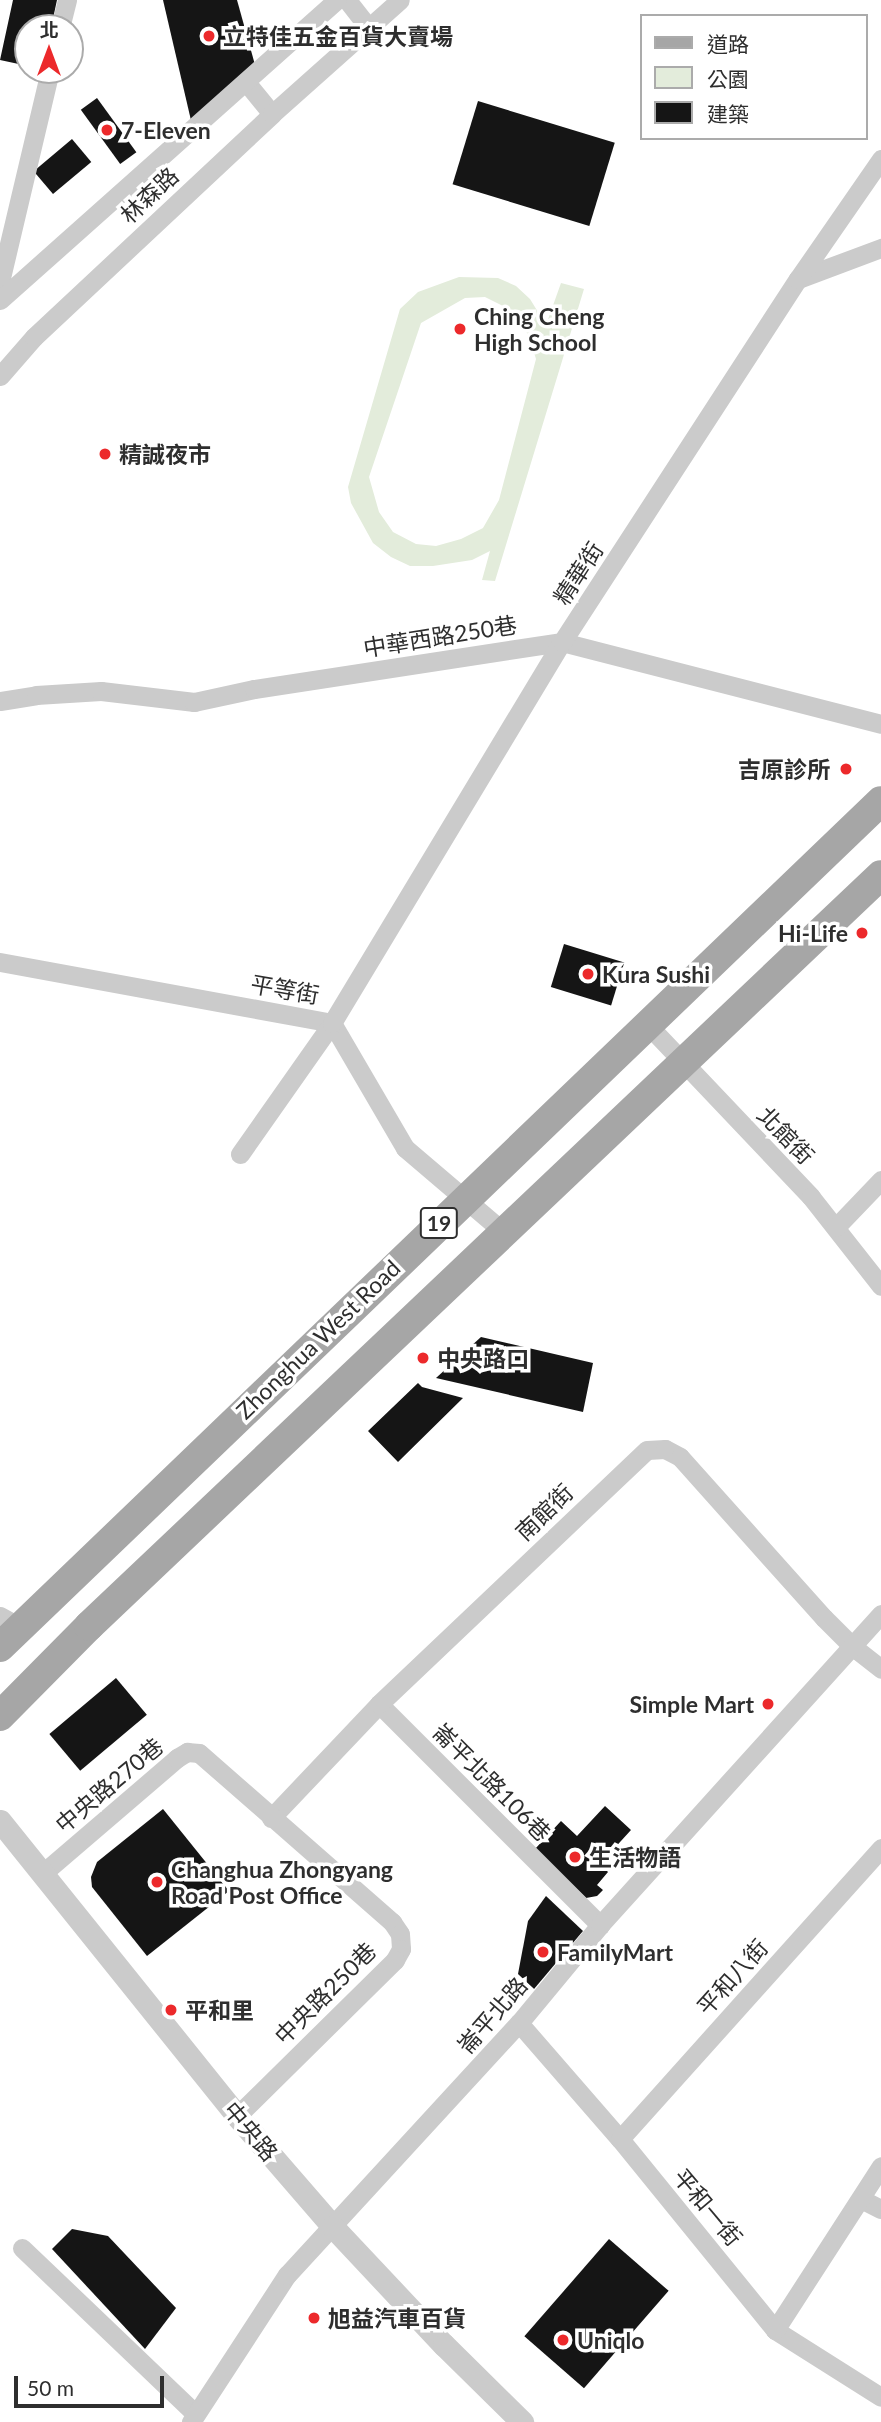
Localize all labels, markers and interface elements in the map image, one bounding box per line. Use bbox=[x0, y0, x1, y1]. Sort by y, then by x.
north arrow bbox=[14, 14, 84, 84]
legend bbox=[640, 14, 867, 140]
text: 北 bbox=[39, 18, 59, 41]
place label: 立特佳五金百貨大賣場 bbox=[223, 22, 453, 50]
marker: 立特佳五金百貨大賣場 bbox=[201, 28, 217, 44]
text: 道路 bbox=[707, 31, 749, 56]
text: 公園 bbox=[707, 66, 749, 91]
text: 建築 bbox=[707, 101, 749, 126]
place label: 7-Eleven bbox=[121, 116, 211, 144]
marker: 7-Eleven bbox=[99, 122, 115, 138]
street label: 林森路 bbox=[114, 161, 184, 229]
place label: Ching Cheng High School bbox=[474, 302, 604, 356]
marker: Ching Cheng High School bbox=[452, 321, 468, 337]
place label: 精誠夜市 bbox=[119, 440, 211, 468]
marker: 精誠夜市 bbox=[97, 446, 113, 462]
street label: 精華街 bbox=[548, 537, 608, 609]
street label: 中華西路250巷 bbox=[361, 610, 519, 662]
place label: 吉原診所 bbox=[738, 755, 830, 783]
marker: 吉原診所 bbox=[836, 759, 856, 779]
place label: Hi-Life bbox=[778, 919, 848, 947]
marker: Hi-Life bbox=[854, 925, 870, 941]
place label: Kura Sushi bbox=[602, 960, 710, 988]
marker: Kura Sushi bbox=[580, 966, 596, 982]
street label: 平等街 bbox=[249, 969, 321, 1009]
street label: 北館街 bbox=[752, 1101, 820, 1169]
road number: 19 bbox=[420, 1206, 458, 1240]
street label: Zhonghua West Road bbox=[230, 1254, 406, 1424]
place label: 中央路口 bbox=[437, 1344, 529, 1372]
marker: 中央路口 bbox=[415, 1350, 431, 1366]
street label: 南館街 bbox=[510, 1478, 578, 1546]
place label: Simple Mart bbox=[629, 1690, 754, 1718]
marker: Simple Mart bbox=[760, 1696, 776, 1712]
street label: 崙平北路106巷 bbox=[427, 1717, 557, 1847]
street label: 中央路270巷 bbox=[50, 1732, 168, 1838]
place label: 生活物語 bbox=[589, 1843, 681, 1871]
marker: 生活物語 bbox=[567, 1849, 583, 1865]
place label: Changhua Zhongyang Road Post Office bbox=[171, 1855, 393, 1909]
marker: Changhua Zhongyang Road Post Office bbox=[149, 1874, 165, 1890]
street label: 平和八街 bbox=[691, 1934, 773, 2020]
street label: 中央路250巷 bbox=[269, 1937, 381, 2049]
place label: FamilyMart bbox=[557, 1938, 673, 1966]
marker: FamilyMart bbox=[535, 1944, 551, 1960]
street label: 崙平北路 bbox=[451, 1971, 533, 2059]
place label: 平和里 bbox=[185, 1996, 254, 2024]
marker: 平和里 bbox=[163, 2002, 179, 2018]
street label: 中央路 bbox=[218, 2096, 284, 2166]
street label: 平和一街 bbox=[668, 2163, 748, 2251]
place label: 旭益汽車百貨 bbox=[328, 2304, 466, 2332]
marker: 旭益汽車百貨 bbox=[306, 2310, 322, 2326]
place label: Uniqlo bbox=[577, 2326, 644, 2354]
marker: Uniqlo bbox=[555, 2332, 571, 2348]
scale bar bbox=[18, 2362, 168, 2406]
text: 50 m bbox=[27, 2375, 74, 2400]

